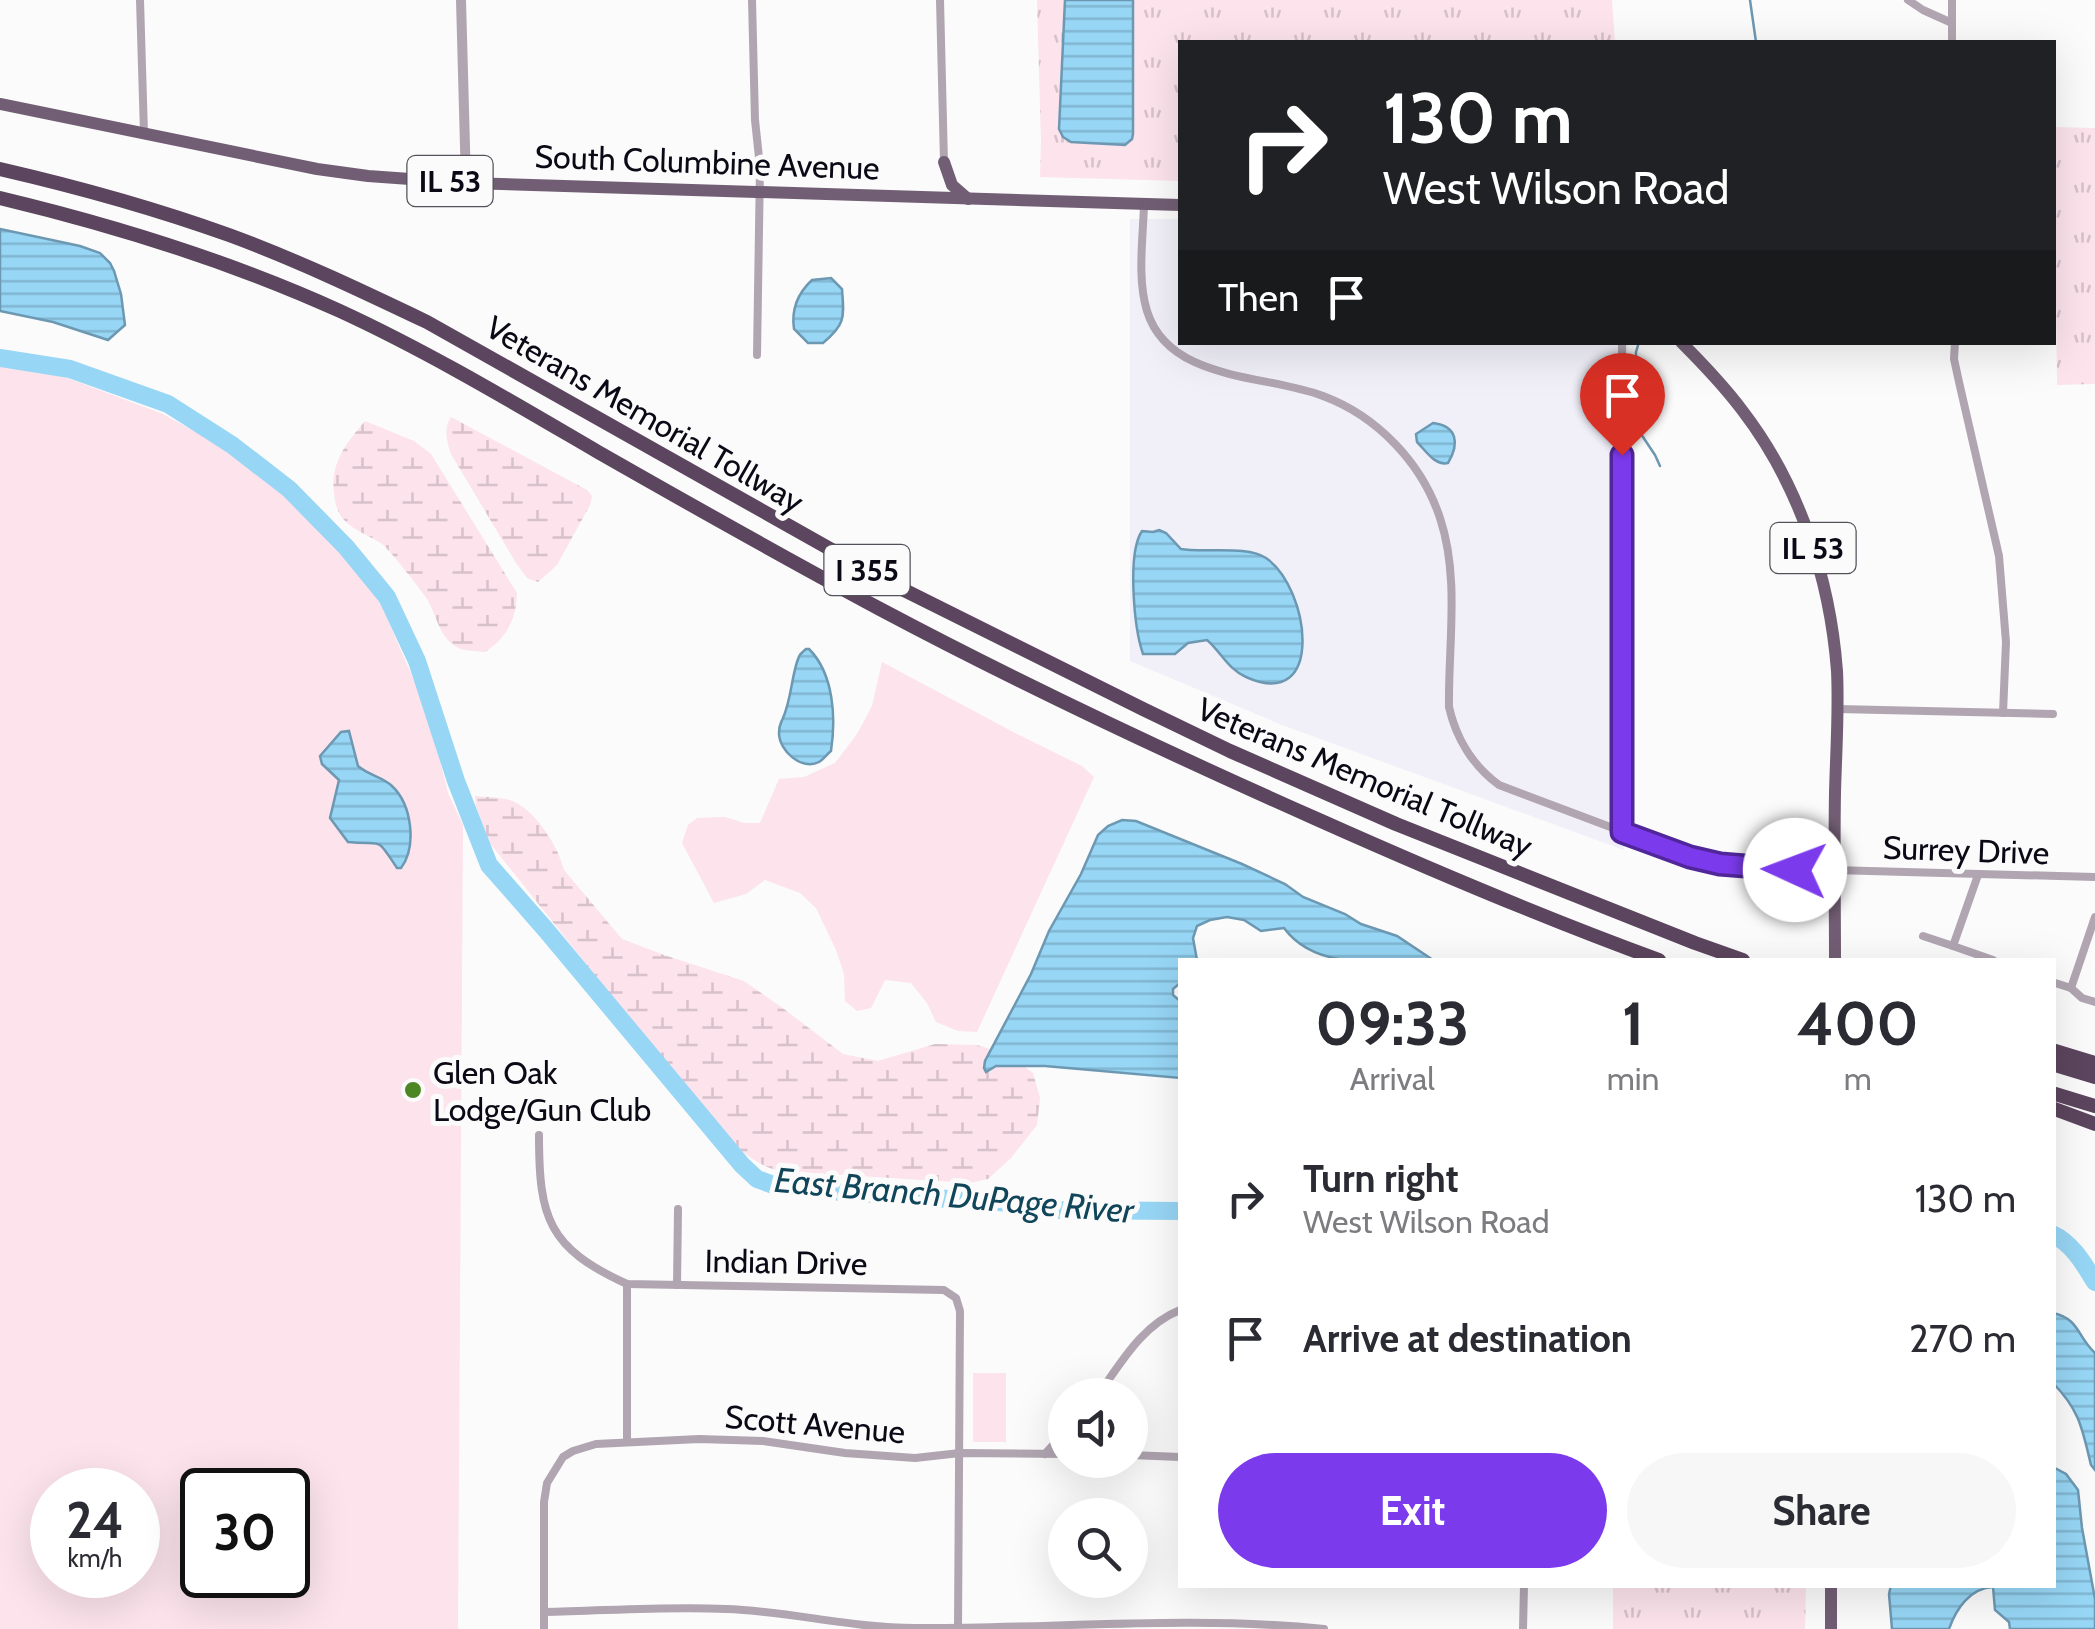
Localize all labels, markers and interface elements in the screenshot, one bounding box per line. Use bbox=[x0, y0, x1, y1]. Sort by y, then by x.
text: 130 m bbox=[1383, 75, 1573, 161]
icon: right bbox=[1218, 80, 1348, 210]
street label: South Columbine Avenue bbox=[534, 136, 880, 188]
road number: IL 53 bbox=[408, 156, 492, 206]
text: West Wilson Road bbox=[1383, 161, 1730, 215]
icon: arrive bbox=[1319, 270, 1374, 325]
text: Then bbox=[1218, 274, 1299, 321]
street label: Veterans Memorial Tollway bbox=[479, 307, 811, 521]
pin bbox=[1580, 353, 1665, 456]
icon: arrive bbox=[1595, 368, 1650, 423]
road number: IL 53 bbox=[1770, 523, 1856, 573]
road number: I 355 bbox=[824, 545, 910, 595]
street label: Veterans Memorial Tollway bbox=[1192, 689, 1538, 865]
position arrow bbox=[1743, 818, 1847, 922]
street label: Surrey Drive bbox=[1882, 828, 2050, 872]
text: 09:33 bbox=[1315, 987, 1469, 1060]
text: 1 bbox=[1622, 987, 1644, 1060]
text: 400 bbox=[1797, 987, 1919, 1060]
place label: Glen Oak Lodge/Gun Club bbox=[433, 1053, 651, 1129]
text: Arrival bbox=[1350, 1059, 1435, 1098]
text: min bbox=[1607, 1059, 1659, 1098]
text: m bbox=[1844, 1059, 1872, 1098]
marker: Glen Oak Lodge/Gun Club bbox=[402, 1079, 424, 1101]
text: Turn right bbox=[1303, 1155, 1459, 1202]
water label: East Branch DuPage River bbox=[773, 1158, 1137, 1232]
icon: right bbox=[1218, 1171, 1273, 1226]
text: 130 m bbox=[1915, 1175, 2016, 1222]
text: West Wilson Road bbox=[1303, 1202, 1549, 1241]
street label: Indian Drive bbox=[704, 1241, 868, 1283]
icon: arrive bbox=[1218, 1311, 1273, 1366]
text: Arrive at destination bbox=[1303, 1315, 1632, 1362]
text: 270 m bbox=[1909, 1315, 2016, 1362]
map controls bbox=[1048, 1378, 1148, 1598]
button: sound bbox=[1048, 1378, 1148, 1478]
street label: Scott Avenue bbox=[723, 1397, 907, 1451]
button: Exit bbox=[1218, 1453, 1607, 1568]
button: Share bbox=[1627, 1453, 2016, 1568]
speed limit sign: 30 bbox=[180, 1468, 310, 1598]
text: 24 bbox=[66, 1490, 124, 1551]
button: search bbox=[1048, 1498, 1148, 1598]
text: km/h bbox=[68, 1543, 122, 1573]

